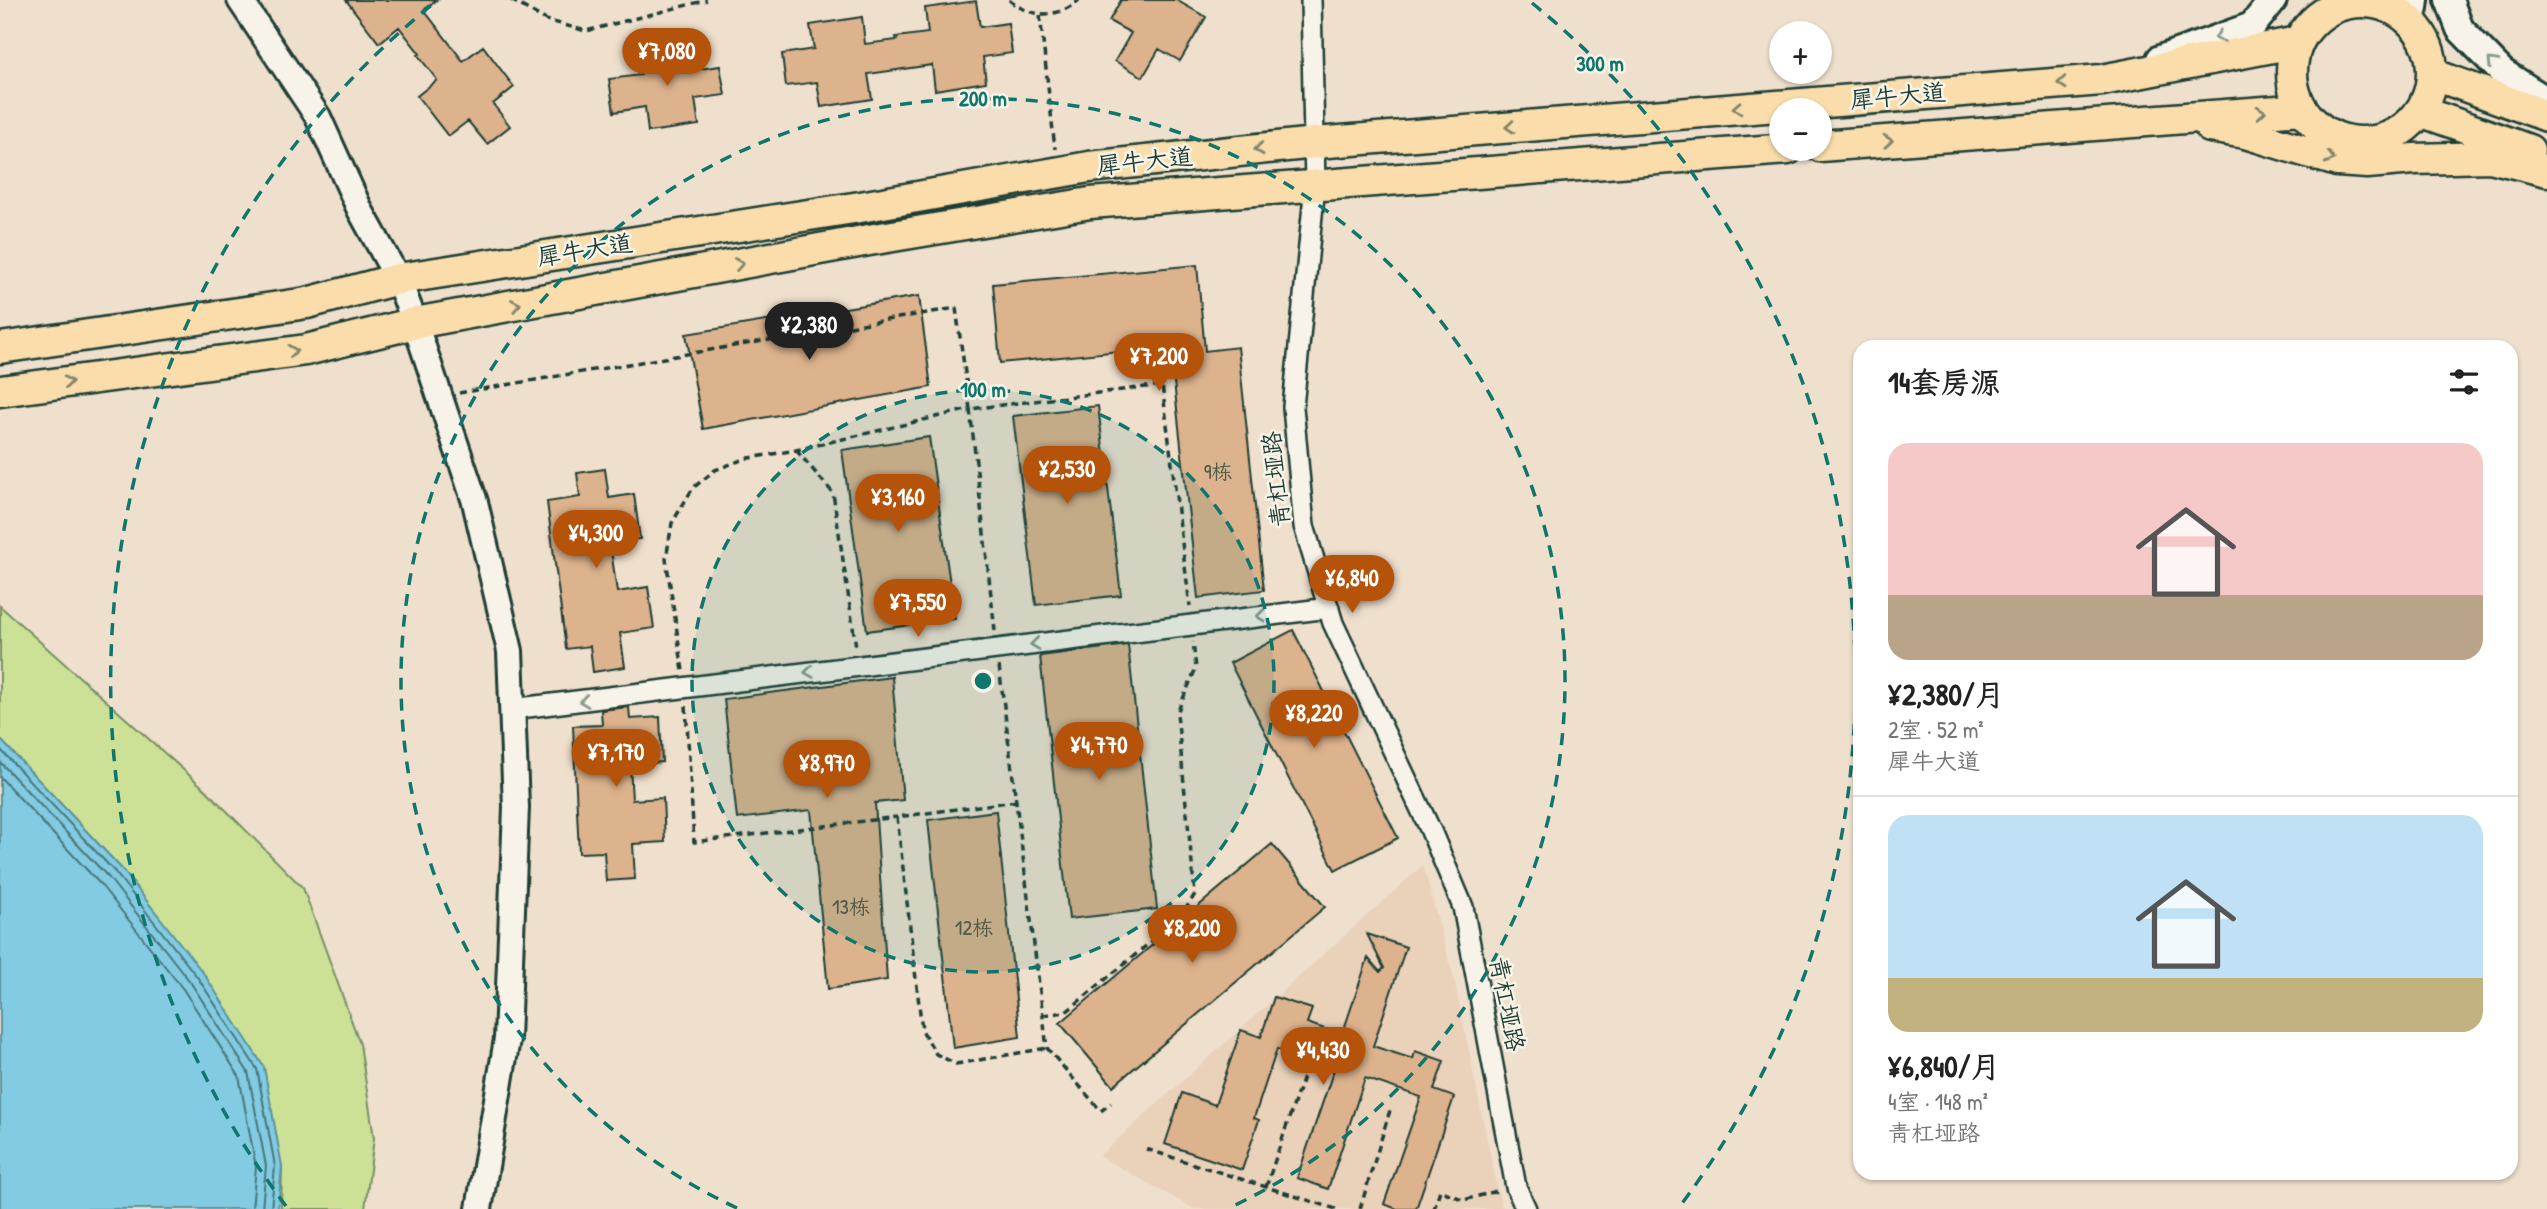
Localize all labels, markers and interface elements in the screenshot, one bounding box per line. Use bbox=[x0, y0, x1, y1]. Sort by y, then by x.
map controls bbox=[1769, 21, 1832, 161]
button: + bbox=[1769, 21, 1832, 84]
pin: ¥7,080 bbox=[610, 28, 724, 88]
one-way arrow bbox=[2214, 29, 2226, 43]
text: ¥7,080 bbox=[638, 35, 696, 66]
text: 300 m bbox=[1576, 49, 1624, 78]
one-way arrow bbox=[2487, 57, 2500, 70]
street label: 犀牛大道 bbox=[1849, 75, 1947, 115]
one-way arrow bbox=[2056, 75, 2067, 90]
text: 200 m bbox=[959, 84, 1007, 113]
button: − bbox=[1769, 98, 1832, 161]
one-way arrow bbox=[1731, 101, 1742, 116]
one-way arrow bbox=[2256, 105, 2267, 120]
one-way arrow bbox=[1505, 119, 1516, 134]
one-way arrow bbox=[1883, 134, 1894, 149]
street label: 犀牛大道 bbox=[1095, 139, 1194, 181]
one-way arrow bbox=[1254, 141, 1265, 156]
one-way arrow bbox=[2324, 150, 2336, 164]
street label: 犀牛大道 bbox=[535, 226, 635, 272]
one-way arrow bbox=[733, 257, 745, 272]
one-way arrow bbox=[510, 298, 522, 313]
pin: ¥2,380 bbox=[752, 302, 866, 362]
text: ¥2,380 bbox=[781, 309, 837, 340]
pin: ¥7,200 bbox=[1102, 334, 1216, 393]
text: ¥7,200 bbox=[1130, 340, 1188, 371]
one-way arrow bbox=[287, 344, 299, 359]
text: 14套房源 bbox=[1888, 362, 2000, 402]
icon: filters bbox=[2445, 363, 2483, 401]
one-way arrow bbox=[62, 375, 74, 390]
text: 100 m bbox=[960, 375, 1006, 404]
street label: 青杠垭路 bbox=[1254, 430, 1296, 529]
pin: ¥2,530 bbox=[1010, 447, 1124, 506]
text: ¥2,530 bbox=[1039, 453, 1095, 484]
house number: 9栋 bbox=[1204, 457, 1232, 486]
pin: ¥3,160 bbox=[841, 475, 955, 534]
text: ¥3,160 bbox=[871, 481, 925, 512]
icon: home bbox=[2123, 489, 2249, 615]
pin: ¥4,300 bbox=[539, 510, 653, 570]
text: ¥4,300 bbox=[569, 517, 623, 548]
pin: ¥6,840 bbox=[1295, 556, 1409, 615]
text: ¥6,840 bbox=[1325, 562, 1379, 593]
pin: ¥7,550 bbox=[861, 580, 975, 639]
text: ¥7,550 bbox=[890, 586, 946, 617]
one-way arrow bbox=[1255, 609, 1267, 624]
one-way arrow bbox=[1029, 637, 1041, 652]
one-way arrow bbox=[804, 665, 815, 680]
centre of rings bbox=[971, 669, 995, 693]
text: ¥2,380/月 bbox=[1888, 674, 2005, 714]
pin: ¥8,220 bbox=[1257, 690, 1371, 750]
one-way arrow bbox=[578, 693, 589, 708]
text: ¥8,220 bbox=[1285, 697, 1343, 728]
text: 2室 · 52 m² bbox=[1888, 714, 1984, 745]
pin: ¥4,770 bbox=[1042, 722, 1156, 782]
text: ¥4,770 bbox=[1070, 729, 1128, 760]
pin: ¥7,170 bbox=[559, 730, 673, 789]
text: ¥7,170 bbox=[588, 736, 644, 767]
pin: ¥8,970 bbox=[770, 740, 884, 800]
text: 犀牛大道 bbox=[1888, 745, 1980, 776]
text: ¥8,970 bbox=[799, 747, 855, 778]
icon: home bbox=[2123, 861, 2249, 987]
house number: 13栋 bbox=[832, 892, 870, 921]
pin: ¥8,200 bbox=[1135, 906, 1249, 965]
text: ¥8,200 bbox=[1164, 912, 1220, 943]
house number: 12栋 bbox=[955, 913, 993, 942]
street label: 青杠垭路 bbox=[1483, 954, 1533, 1054]
pin: ¥4,430 bbox=[1266, 1028, 1380, 1087]
text: ¥4,430 bbox=[1296, 1034, 1350, 1065]
text: ¥6,840/月 bbox=[1888, 1046, 2000, 1086]
text: 4室 · 148 m² bbox=[1888, 1086, 1988, 1117]
text: 青杠垭路 bbox=[1888, 1117, 1980, 1148]

